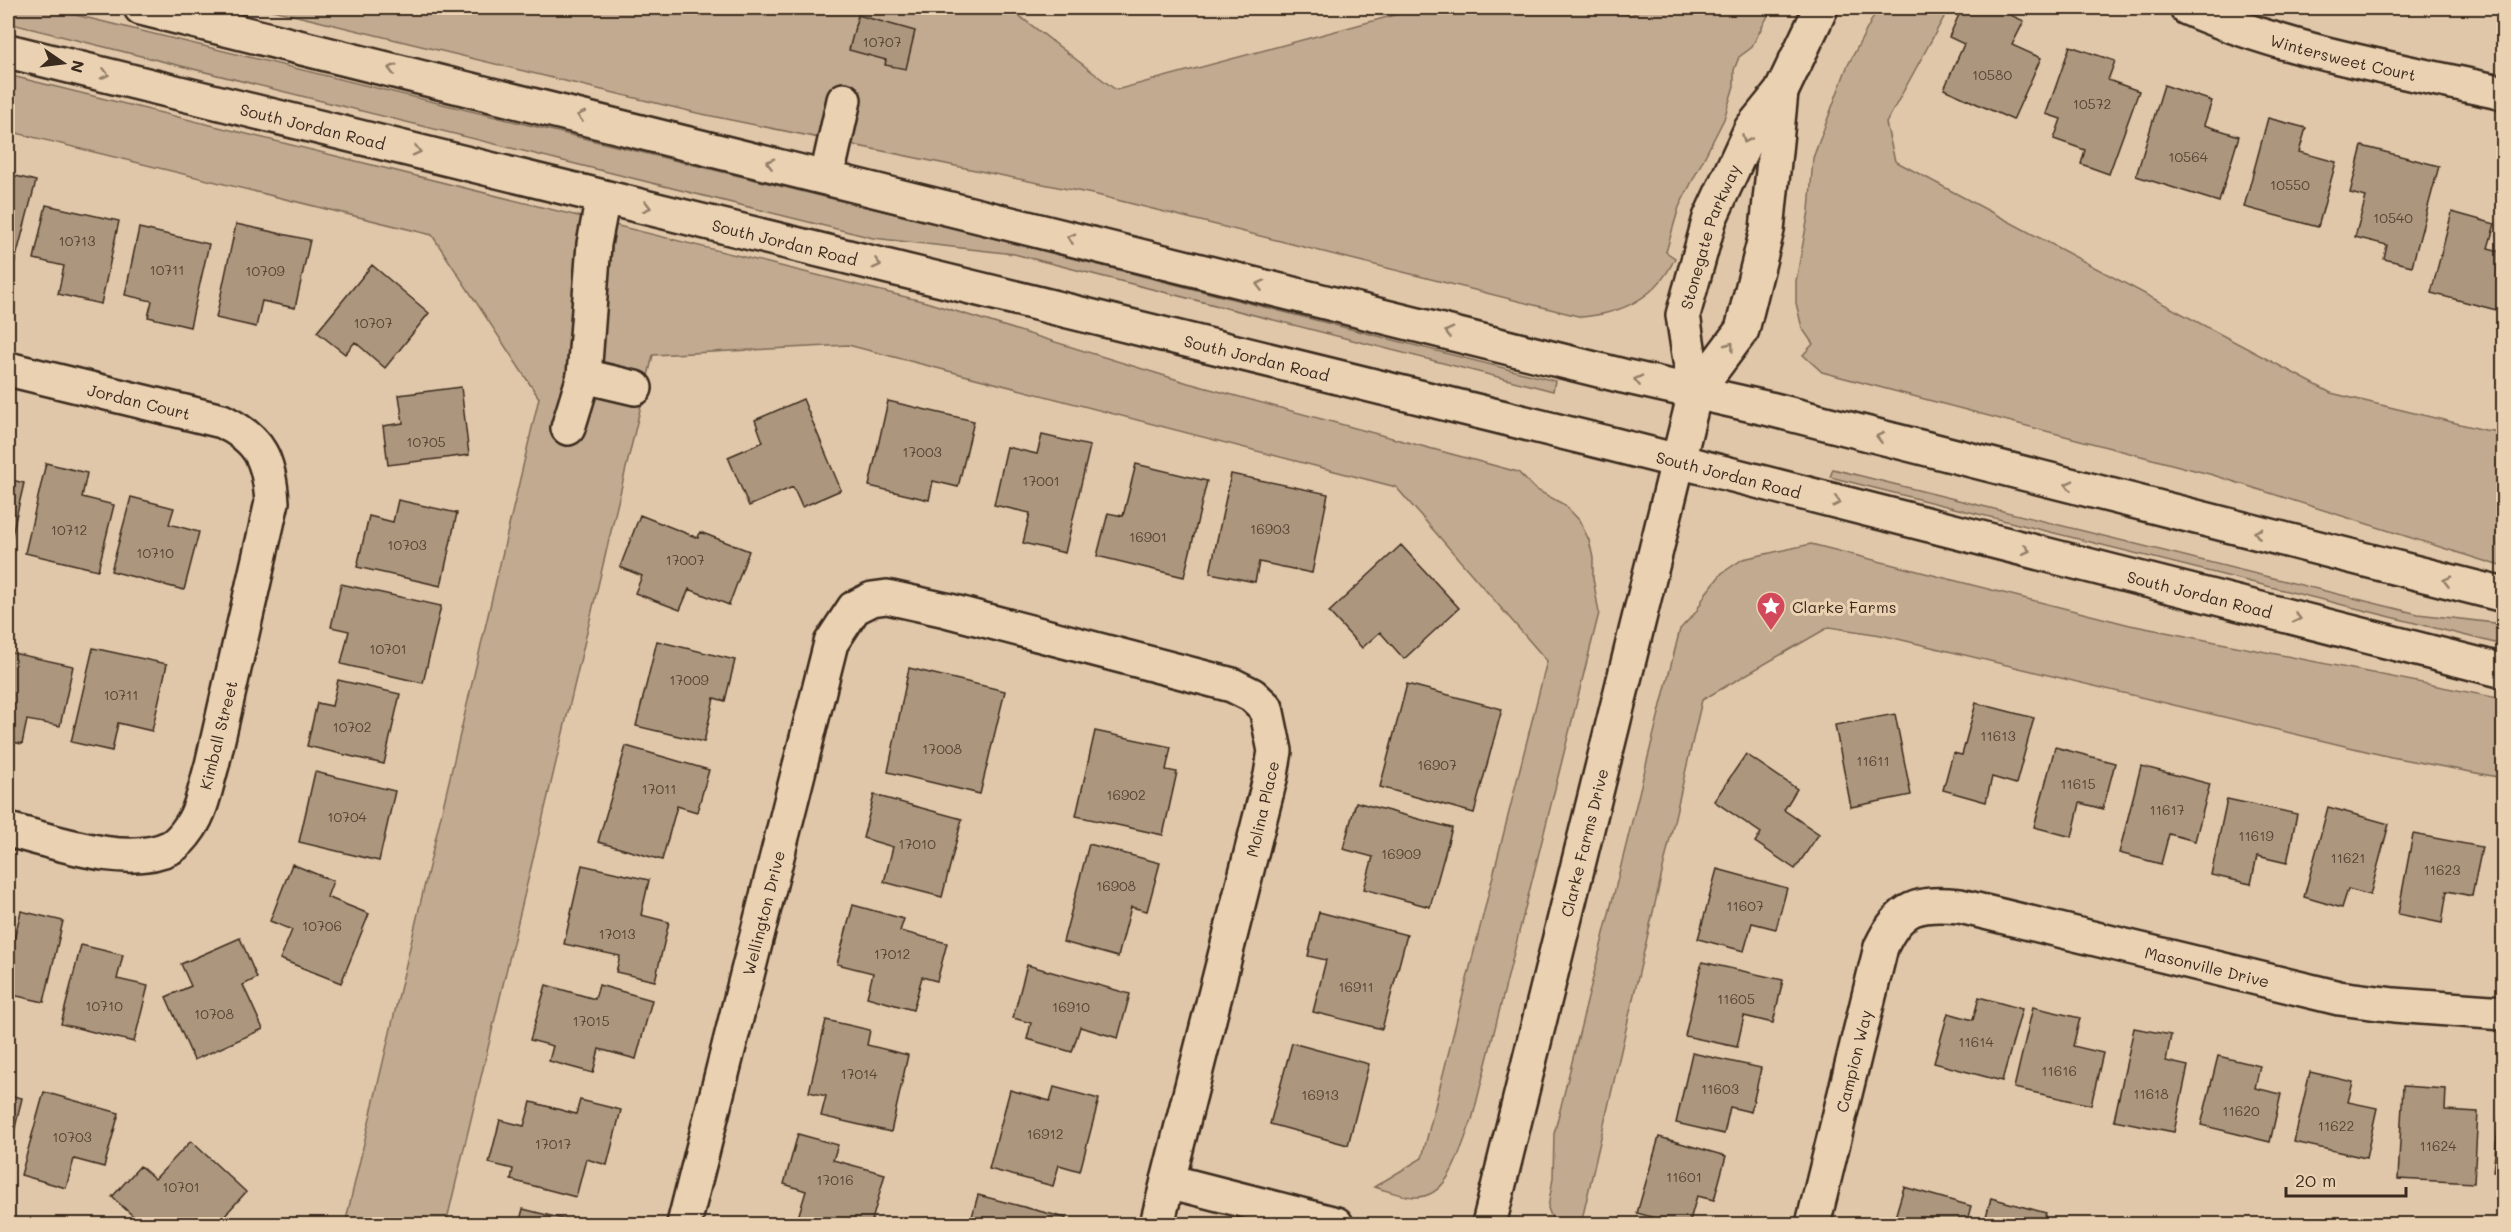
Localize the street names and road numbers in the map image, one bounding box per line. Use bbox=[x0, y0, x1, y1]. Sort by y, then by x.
street label: Wintersweet Court bbox=[2268, 28, 2418, 85]
street label: South Jordan Road bbox=[238, 98, 388, 154]
street label: Stonegate Parkway bbox=[1675, 160, 1744, 311]
street label: South Jordan Road bbox=[710, 214, 860, 269]
street label: South Jordan Road bbox=[1182, 329, 1332, 385]
street label: Jordan Court bbox=[86, 378, 193, 424]
street label: South Jordan Road bbox=[1654, 445, 1803, 502]
street label: South Jordan Road bbox=[2125, 565, 2275, 622]
street label: Kimball Street bbox=[194, 678, 242, 792]
street label: Molina Place bbox=[1241, 759, 1283, 859]
street label: Clarke Farms Drive bbox=[1555, 766, 1612, 919]
street label: Wellington Drive bbox=[737, 848, 789, 977]
street label: Masonville Drive bbox=[2143, 941, 2272, 991]
street label: Campion Way bbox=[1830, 1007, 1876, 1114]

